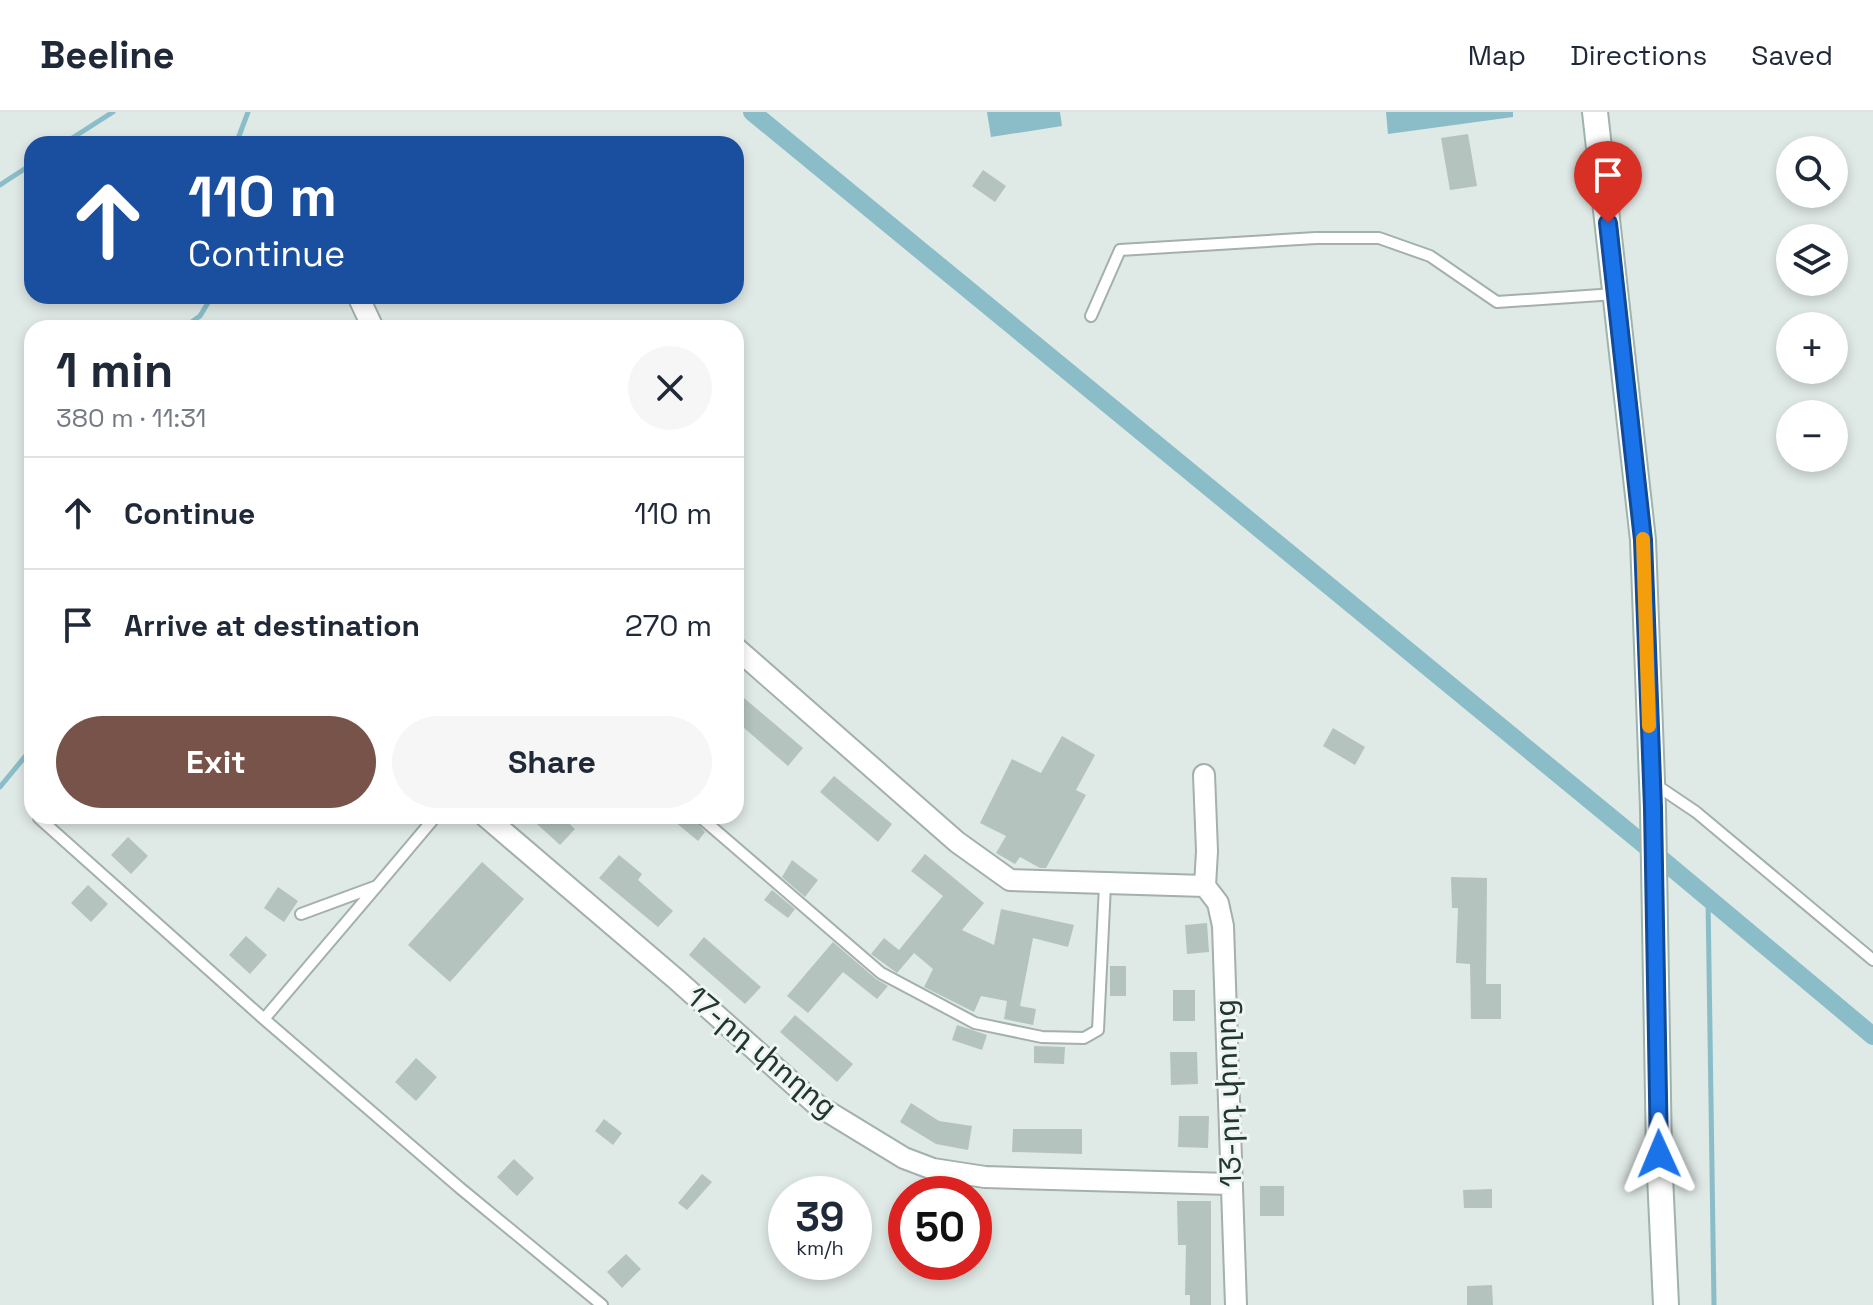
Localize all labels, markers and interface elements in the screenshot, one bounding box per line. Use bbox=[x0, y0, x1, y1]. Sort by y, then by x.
text: Beeline bbox=[40, 31, 175, 79]
text: Map bbox=[1468, 37, 1526, 73]
text: Directions bbox=[1570, 37, 1707, 73]
text: Saved bbox=[1751, 37, 1833, 73]
map controls bbox=[1776, 136, 1848, 472]
button: search bbox=[1776, 136, 1848, 208]
pin bbox=[1574, 141, 1642, 223]
icon: arrive bbox=[1586, 153, 1630, 197]
text: 110 m bbox=[188, 161, 337, 232]
icon: ahead bbox=[56, 168, 160, 272]
button: layers bbox=[1776, 224, 1848, 296]
text: Continue bbox=[188, 231, 345, 277]
button: + bbox=[1776, 312, 1848, 384]
text: 1 min bbox=[56, 340, 173, 401]
button: close bbox=[628, 346, 712, 430]
button: − bbox=[1776, 400, 1848, 472]
text: 380 m · 11:31 bbox=[56, 401, 206, 435]
icon: ahead bbox=[56, 491, 100, 535]
text: Continue bbox=[124, 494, 255, 533]
text: 110 m bbox=[634, 494, 712, 533]
icon: arrive bbox=[56, 603, 100, 647]
text: Arrive at destination bbox=[124, 606, 420, 645]
text: 270 m bbox=[625, 606, 712, 645]
button: Exit bbox=[56, 716, 376, 808]
button: Share bbox=[392, 716, 712, 808]
street label: 17-րդ փողոց bbox=[679, 977, 846, 1126]
street label: 13-րդ փողոց bbox=[1205, 998, 1250, 1188]
position arrow bbox=[1617, 1112, 1701, 1196]
speed limit sign: 50 bbox=[888, 1176, 992, 1280]
text: 39 bbox=[795, 1192, 845, 1243]
text: km/h bbox=[796, 1235, 844, 1261]

